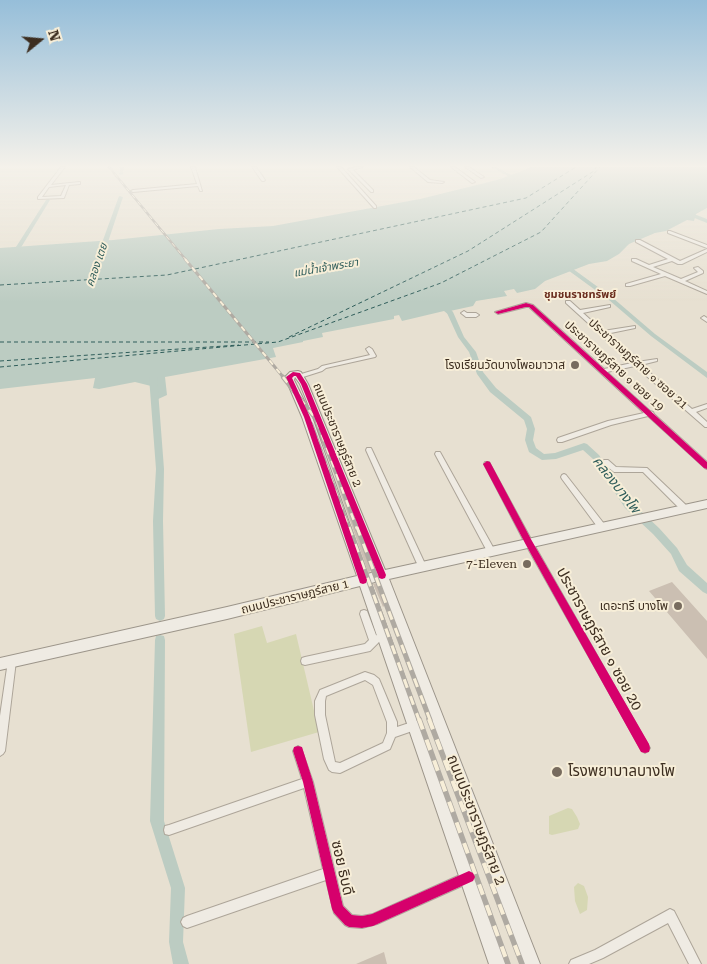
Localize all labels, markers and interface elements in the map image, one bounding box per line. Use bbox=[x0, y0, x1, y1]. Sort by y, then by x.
north arrow bbox=[15, 15, 65, 65]
text: N bbox=[45, 28, 64, 43]
water label: คลอง เตย bbox=[83, 242, 111, 288]
water label: แม่น้ำเจ้าพระยา bbox=[293, 256, 359, 280]
district label: ชุมชนราชทรัพย์ bbox=[544, 288, 616, 302]
street label: ประชาราษฎร์สาย ๑ ซอย 21 bbox=[585, 316, 691, 412]
street label: ประชาราษฎร์สาย ๑ ซอย 19 bbox=[561, 318, 667, 414]
place label: โรงเรียนวัดบางโพอมาวาส bbox=[445, 358, 565, 372]
marker: โรงเรียนวัดบางโพอมาวาส bbox=[569, 359, 581, 371]
street label: ถนนประชาราษฎร์สาย 2 bbox=[310, 381, 364, 489]
water label: คลองบางโพ bbox=[589, 453, 643, 517]
place label: 7-Eleven bbox=[466, 557, 517, 571]
marker: 7-Eleven bbox=[521, 558, 533, 570]
street label: ประชาราษฎร์สาย ๑ ซอย 20 bbox=[552, 564, 646, 714]
street label: ถนนประชาราษฎร์สาย 1 bbox=[240, 577, 350, 617]
place label: เดอะทรี บางโพ bbox=[600, 599, 668, 613]
marker: เดอะทรี บางโพ bbox=[672, 600, 684, 612]
street label: ถนนประชาราษฎร์สาย 2 bbox=[443, 752, 509, 888]
place label: โรงพยาบาลบางโพ bbox=[568, 763, 675, 781]
marker: โรงพยาบาลบางโพ bbox=[550, 765, 564, 779]
street label: ซอย ธิบดี bbox=[327, 839, 357, 897]

